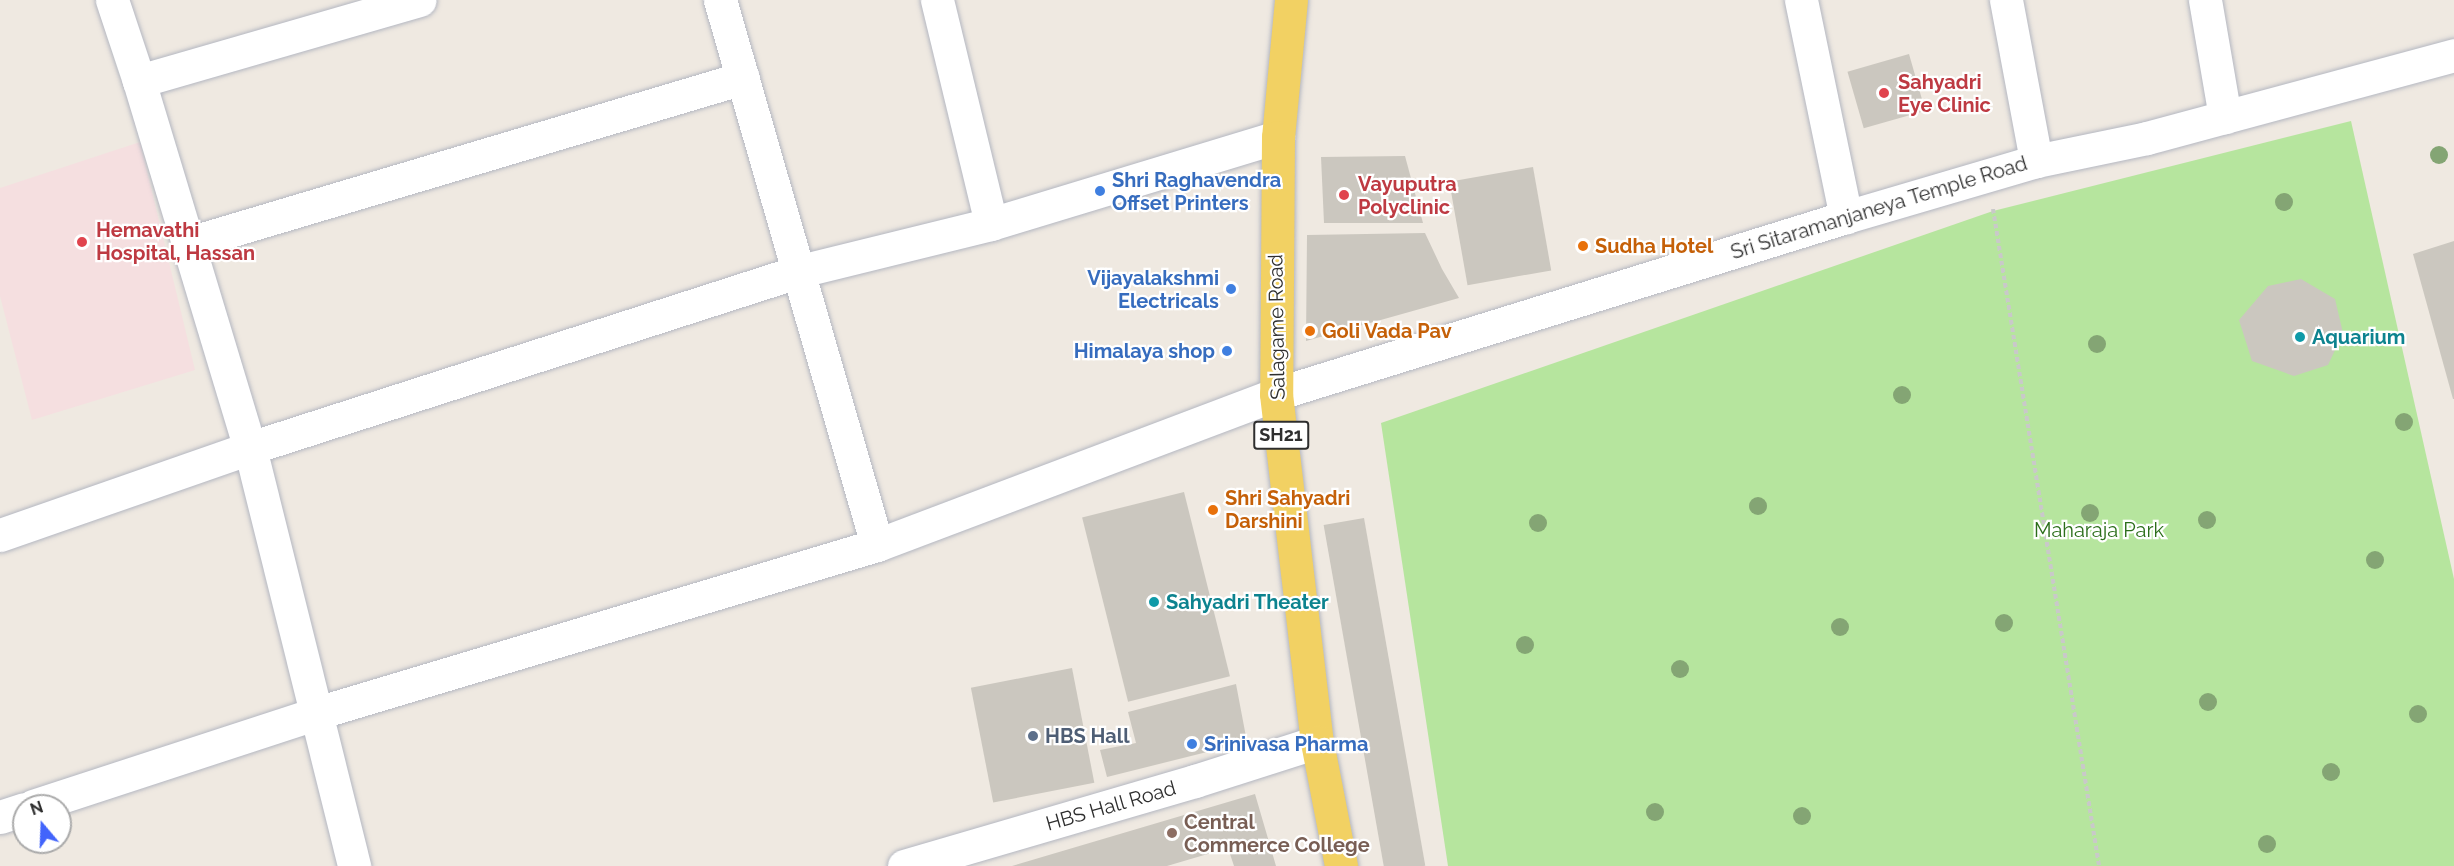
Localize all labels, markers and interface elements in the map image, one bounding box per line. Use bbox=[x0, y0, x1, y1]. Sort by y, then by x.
place label: Sahyadri Eye Clinic bbox=[1898, 70, 1991, 117]
marker: Sahyadri Eye Clinic bbox=[1875, 84, 1893, 102]
street label: Sri Sitaramanjaneya Temple Road bbox=[1728, 151, 2030, 265]
place label: Shri Raghavendra Offset Printers bbox=[1112, 168, 1281, 215]
place label: Vayuputra Polyclinic bbox=[1358, 172, 1457, 219]
marker: Shri Raghavendra Offset Printers bbox=[1093, 184, 1107, 198]
marker: Vayuputra Polyclinic bbox=[1335, 186, 1353, 204]
place label: Hemavathi Hospital, Hassan bbox=[96, 219, 255, 266]
marker: Hemavathi Hospital, Hassan bbox=[73, 233, 91, 251]
place label: Sudha Hotel bbox=[1595, 234, 1713, 258]
marker: Sudha Hotel bbox=[1576, 239, 1590, 253]
street label: Salagame Road bbox=[1264, 254, 1290, 400]
place label: Vijayalakshmi Electricals bbox=[1087, 266, 1219, 313]
marker: Vijayalakshmi Electricals bbox=[1224, 282, 1238, 296]
place label: Goli Vada Pav bbox=[1322, 319, 1452, 343]
marker: Goli Vada Pav bbox=[1303, 324, 1317, 338]
place label: Aquarium bbox=[2312, 325, 2405, 349]
marker: Aquarium bbox=[2293, 330, 2307, 344]
place label: Himalaya shop bbox=[1074, 339, 1215, 363]
marker: Himalaya shop bbox=[1220, 344, 1234, 358]
road number: SH21 bbox=[1252, 420, 1310, 450]
place label: Shri Sahyadri Darshini bbox=[1225, 486, 1350, 533]
marker: Shri Sahyadri Darshini bbox=[1206, 503, 1220, 517]
park label: Maharaja Park bbox=[2034, 518, 2164, 542]
place label: Sahyadri Theater bbox=[1166, 590, 1329, 614]
marker: Sahyadri Theater bbox=[1147, 595, 1161, 609]
place label: HBS Hall bbox=[1045, 724, 1129, 748]
marker: HBS Hall bbox=[1026, 729, 1040, 743]
place label: Srinivasa Pharma bbox=[1204, 732, 1368, 756]
marker: Srinivasa Pharma bbox=[1185, 737, 1199, 751]
street label: HBS Hall Road bbox=[1043, 776, 1179, 836]
north arrow bbox=[12, 794, 72, 854]
text: N bbox=[28, 797, 45, 819]
place label: Central Commerce College bbox=[1184, 810, 1370, 857]
marker: Central Commerce College bbox=[1165, 826, 1179, 840]

